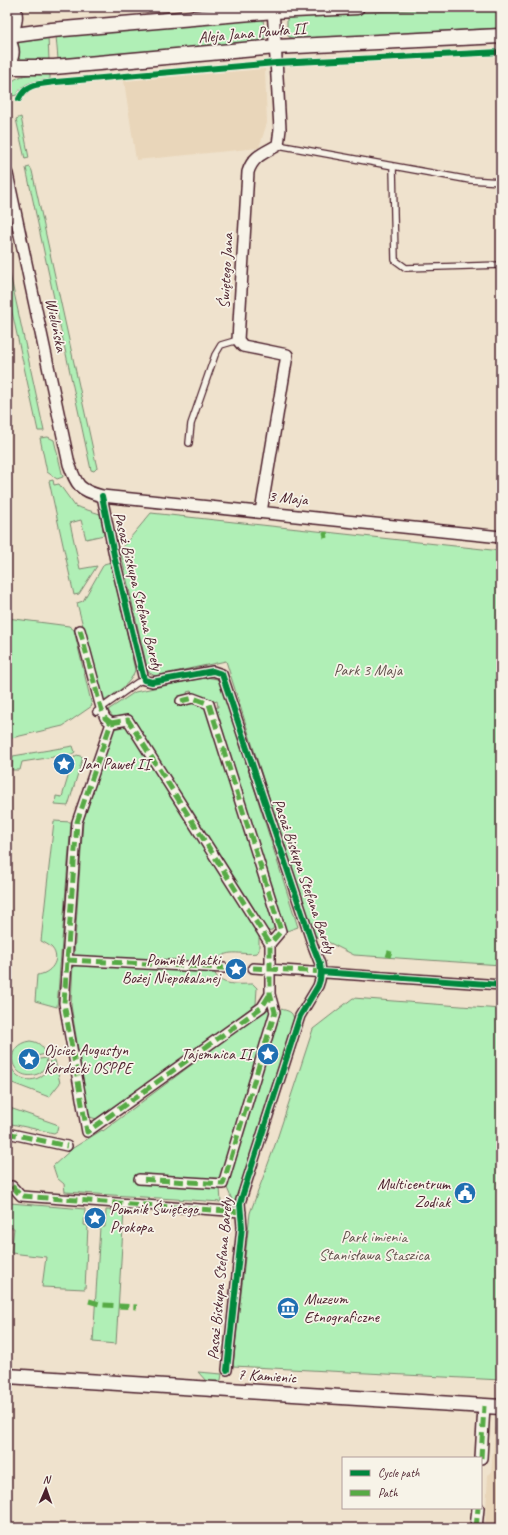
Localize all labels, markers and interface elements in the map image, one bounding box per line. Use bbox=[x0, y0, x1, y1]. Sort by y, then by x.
street label: Aleja Jana Pawła II bbox=[197, 18, 310, 48]
street label: Świętego Jana bbox=[214, 232, 238, 309]
street label: Wieluńska bbox=[41, 296, 72, 355]
street label: 3 Maja bbox=[267, 486, 310, 510]
street label: Pasaż Biskupa Stefana Bareły bbox=[109, 510, 168, 674]
park label: Park 3 Maja bbox=[334, 660, 404, 680]
place icon: Jan Paweł II bbox=[51, 751, 77, 777]
place label: Jan Paweł II bbox=[79, 754, 153, 774]
street label: Pasaż Biskupa Stefana Bareły bbox=[268, 796, 340, 957]
place label: Pomnik Matki Bożej Niepokalanej bbox=[122, 950, 222, 988]
place icon: Pomnik Matki Bożej Niepokalanej bbox=[223, 956, 249, 982]
place label: Ojciec Augustyn Kordecki OSPPE bbox=[44, 1040, 134, 1078]
place icon: Tajemnica II bbox=[255, 1041, 281, 1067]
place label: Tajemnica II bbox=[181, 1044, 256, 1064]
place icon: Ojciec Augustyn Kordecki OSPPE bbox=[16, 1046, 42, 1072]
place label: Multicentrum Zodiak bbox=[377, 1174, 452, 1212]
public building icon: Multicentrum Zodiak bbox=[452, 1180, 478, 1206]
street label: Pasaż Biskupa Stefana Bareły bbox=[203, 1196, 237, 1361]
place label: Pomnik Świętego Prokopa bbox=[110, 1199, 200, 1237]
place icon: Pomnik Świętego Prokopa bbox=[82, 1205, 108, 1231]
park label: Park imienia Stanisława Staszica bbox=[319, 1227, 431, 1265]
place label: Muzeum Etnograficzne bbox=[304, 1289, 381, 1327]
museum icon: Muzeum Etnograficzne bbox=[275, 1295, 301, 1321]
street label: 7 Kamienic bbox=[237, 1364, 298, 1388]
legend bbox=[342, 1457, 482, 1509]
text: Cycle path bbox=[378, 1465, 420, 1481]
north arrow bbox=[26, 1469, 66, 1509]
text: N bbox=[43, 1472, 52, 1486]
text: Path bbox=[378, 1485, 398, 1501]

